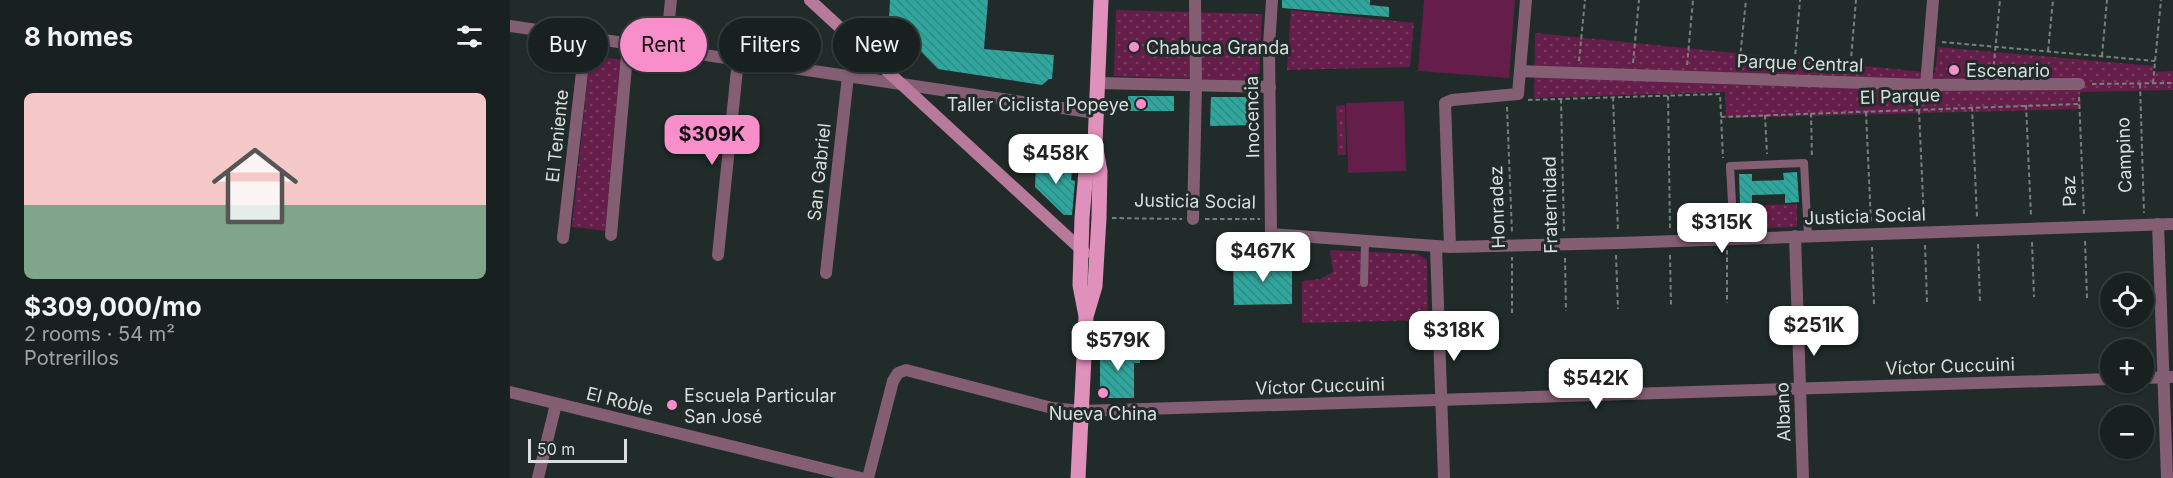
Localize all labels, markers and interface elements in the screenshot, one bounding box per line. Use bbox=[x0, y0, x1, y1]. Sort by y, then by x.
chip: Buy bbox=[528, 18, 608, 72]
chip: Rent bbox=[620, 18, 707, 72]
chip: Filters bbox=[719, 18, 821, 72]
chip: New bbox=[833, 18, 920, 72]
icon: filters bbox=[453, 20, 486, 53]
text: 8 homes bbox=[24, 21, 133, 52]
place label: Chabuca Granda bbox=[1146, 37, 1289, 58]
marker: Chabuca Granda bbox=[1127, 40, 1141, 54]
street label: Parque Central bbox=[1736, 50, 1864, 76]
place label: Escenario bbox=[1966, 60, 2050, 81]
marker: Escenario bbox=[1947, 63, 1961, 77]
street label: Inocencia bbox=[1241, 76, 1263, 158]
street label: El Parque bbox=[1859, 84, 1941, 108]
street label: El Teniente bbox=[542, 89, 572, 183]
place label: Taller Ciclista Popeye bbox=[947, 94, 1129, 115]
marker: Taller Ciclista Popeye bbox=[1134, 97, 1148, 111]
pin: $309K bbox=[670, 115, 754, 166]
street label: Campino bbox=[2112, 117, 2136, 193]
text: $309K bbox=[679, 122, 745, 146]
street label: San Gabriel bbox=[803, 122, 835, 222]
icon: home bbox=[201, 132, 309, 240]
pin: $458K bbox=[1014, 134, 1098, 185]
text: $458K bbox=[1023, 141, 1089, 165]
street label: Fraternidad bbox=[1539, 156, 1561, 254]
street label: Honradez bbox=[1485, 165, 1509, 249]
street label: Paz bbox=[2058, 175, 2080, 207]
street label: Justicia Social bbox=[1134, 189, 1256, 213]
pin: $315K bbox=[1680, 203, 1764, 254]
street label: Justicia Social bbox=[1804, 203, 1926, 229]
text: $315K bbox=[1691, 210, 1753, 234]
pin: $467K bbox=[1221, 232, 1305, 283]
text: $467K bbox=[1230, 239, 1296, 263]
map controls bbox=[2100, 273, 2154, 459]
button: locate bbox=[2100, 273, 2154, 327]
text: $309,000/mo bbox=[24, 291, 202, 322]
pin: $251K bbox=[1772, 306, 1856, 357]
pin: $318K bbox=[1412, 311, 1496, 362]
text: $251K bbox=[1783, 313, 1845, 337]
text: $318K bbox=[1423, 318, 1485, 342]
pin: $579K bbox=[1076, 321, 1160, 372]
text: 2 rooms · 54 m² bbox=[24, 322, 175, 346]
text: $579K bbox=[1086, 328, 1150, 352]
button: + bbox=[2100, 339, 2154, 393]
text: Potrerillos bbox=[24, 346, 119, 370]
street label: Víctor Cuccuini bbox=[1885, 353, 2015, 379]
pin: $542K bbox=[1554, 359, 1638, 410]
text: $542K bbox=[1563, 366, 1629, 390]
street label: Víctor Cuccuini bbox=[1255, 373, 1385, 399]
street label: Albano bbox=[1771, 382, 1795, 442]
street label: El Roble bbox=[584, 383, 656, 419]
place label: Escuela Particular San José bbox=[684, 385, 837, 427]
marker: Nueva China bbox=[1096, 386, 1110, 400]
marker: Escuela Particular San José bbox=[665, 398, 679, 412]
place label: Nueva China bbox=[1049, 403, 1157, 424]
button: − bbox=[2100, 405, 2154, 459]
scale bar bbox=[528, 436, 627, 464]
text: 50 m bbox=[537, 439, 575, 459]

